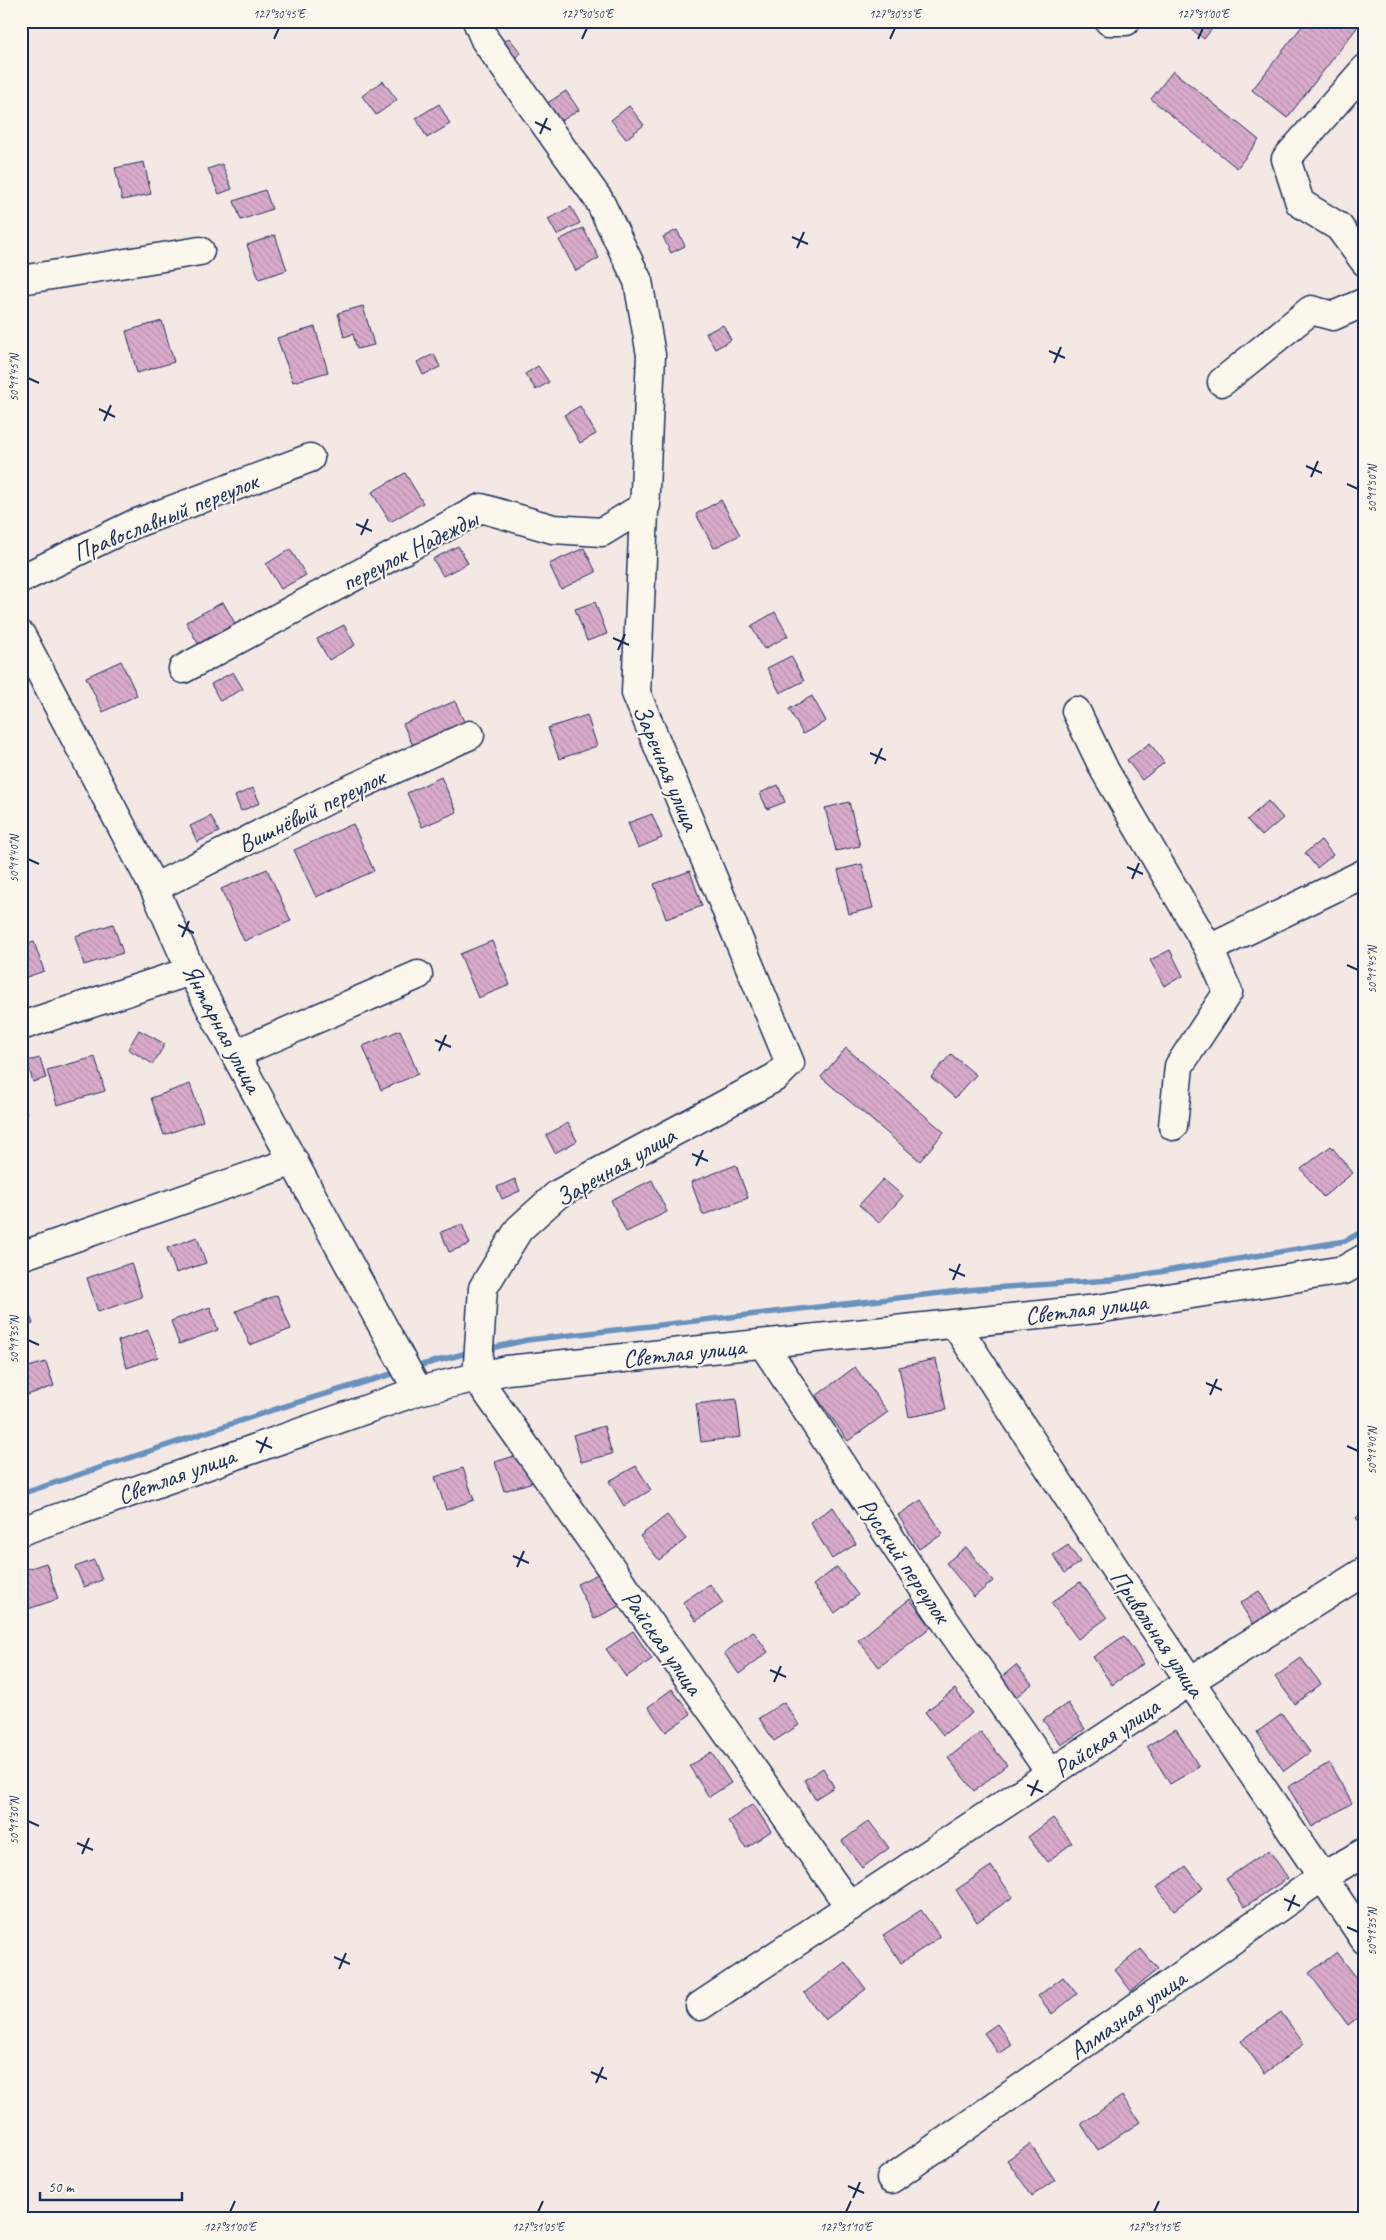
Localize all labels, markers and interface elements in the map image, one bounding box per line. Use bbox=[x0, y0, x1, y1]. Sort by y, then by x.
text: 127°30'45"E bbox=[253, 6, 307, 22]
text: 127°30'50"E bbox=[561, 6, 615, 22]
text: 127°30'55"E bbox=[869, 6, 923, 22]
text: 127°31'00"E bbox=[1177, 6, 1231, 22]
text: 50°19'45"N bbox=[6, 353, 22, 402]
street label: Православный переулок bbox=[68, 464, 265, 569]
text: 50°19'50"N bbox=[1364, 464, 1380, 513]
street label: переулок Надежды bbox=[336, 502, 485, 599]
street label: Заречная улица bbox=[625, 700, 708, 837]
street label: Вишнёвый переулок bbox=[233, 760, 393, 860]
text: 50°19'40"N bbox=[6, 834, 22, 883]
text: 50°19'45"N bbox=[1364, 945, 1380, 994]
street label: Янтарная улица bbox=[175, 958, 271, 1101]
street label: Заречная улица bbox=[550, 1119, 683, 1214]
street label: Светлая улица bbox=[1023, 1285, 1152, 1332]
text: 50°19'35"N bbox=[6, 1315, 22, 1364]
street label: Светлая улица bbox=[621, 1330, 750, 1375]
text: 50°19'40"N bbox=[1364, 1426, 1380, 1475]
street label: Светлая улица bbox=[113, 1439, 242, 1512]
street label: Русский переулок bbox=[851, 1492, 959, 1631]
street label: Привольная улица bbox=[1103, 1563, 1213, 1705]
street label: Райская улица bbox=[614, 1584, 711, 1703]
street label: Райская улица bbox=[1048, 1690, 1167, 1785]
text: 50°19'30"N bbox=[6, 1796, 22, 1845]
text: 50°19'35"N bbox=[1364, 1907, 1380, 1956]
street label: Алмазная улица bbox=[1063, 1961, 1195, 2067]
scale bar bbox=[40, 2170, 182, 2202]
text: 50 m bbox=[48, 2178, 75, 2197]
text: 127°31'00"E bbox=[204, 2219, 258, 2235]
text: 127°31'05"E bbox=[512, 2219, 566, 2235]
text: 127°31'10"E bbox=[820, 2219, 874, 2235]
text: 127°31'15"E bbox=[1128, 2219, 1182, 2235]

